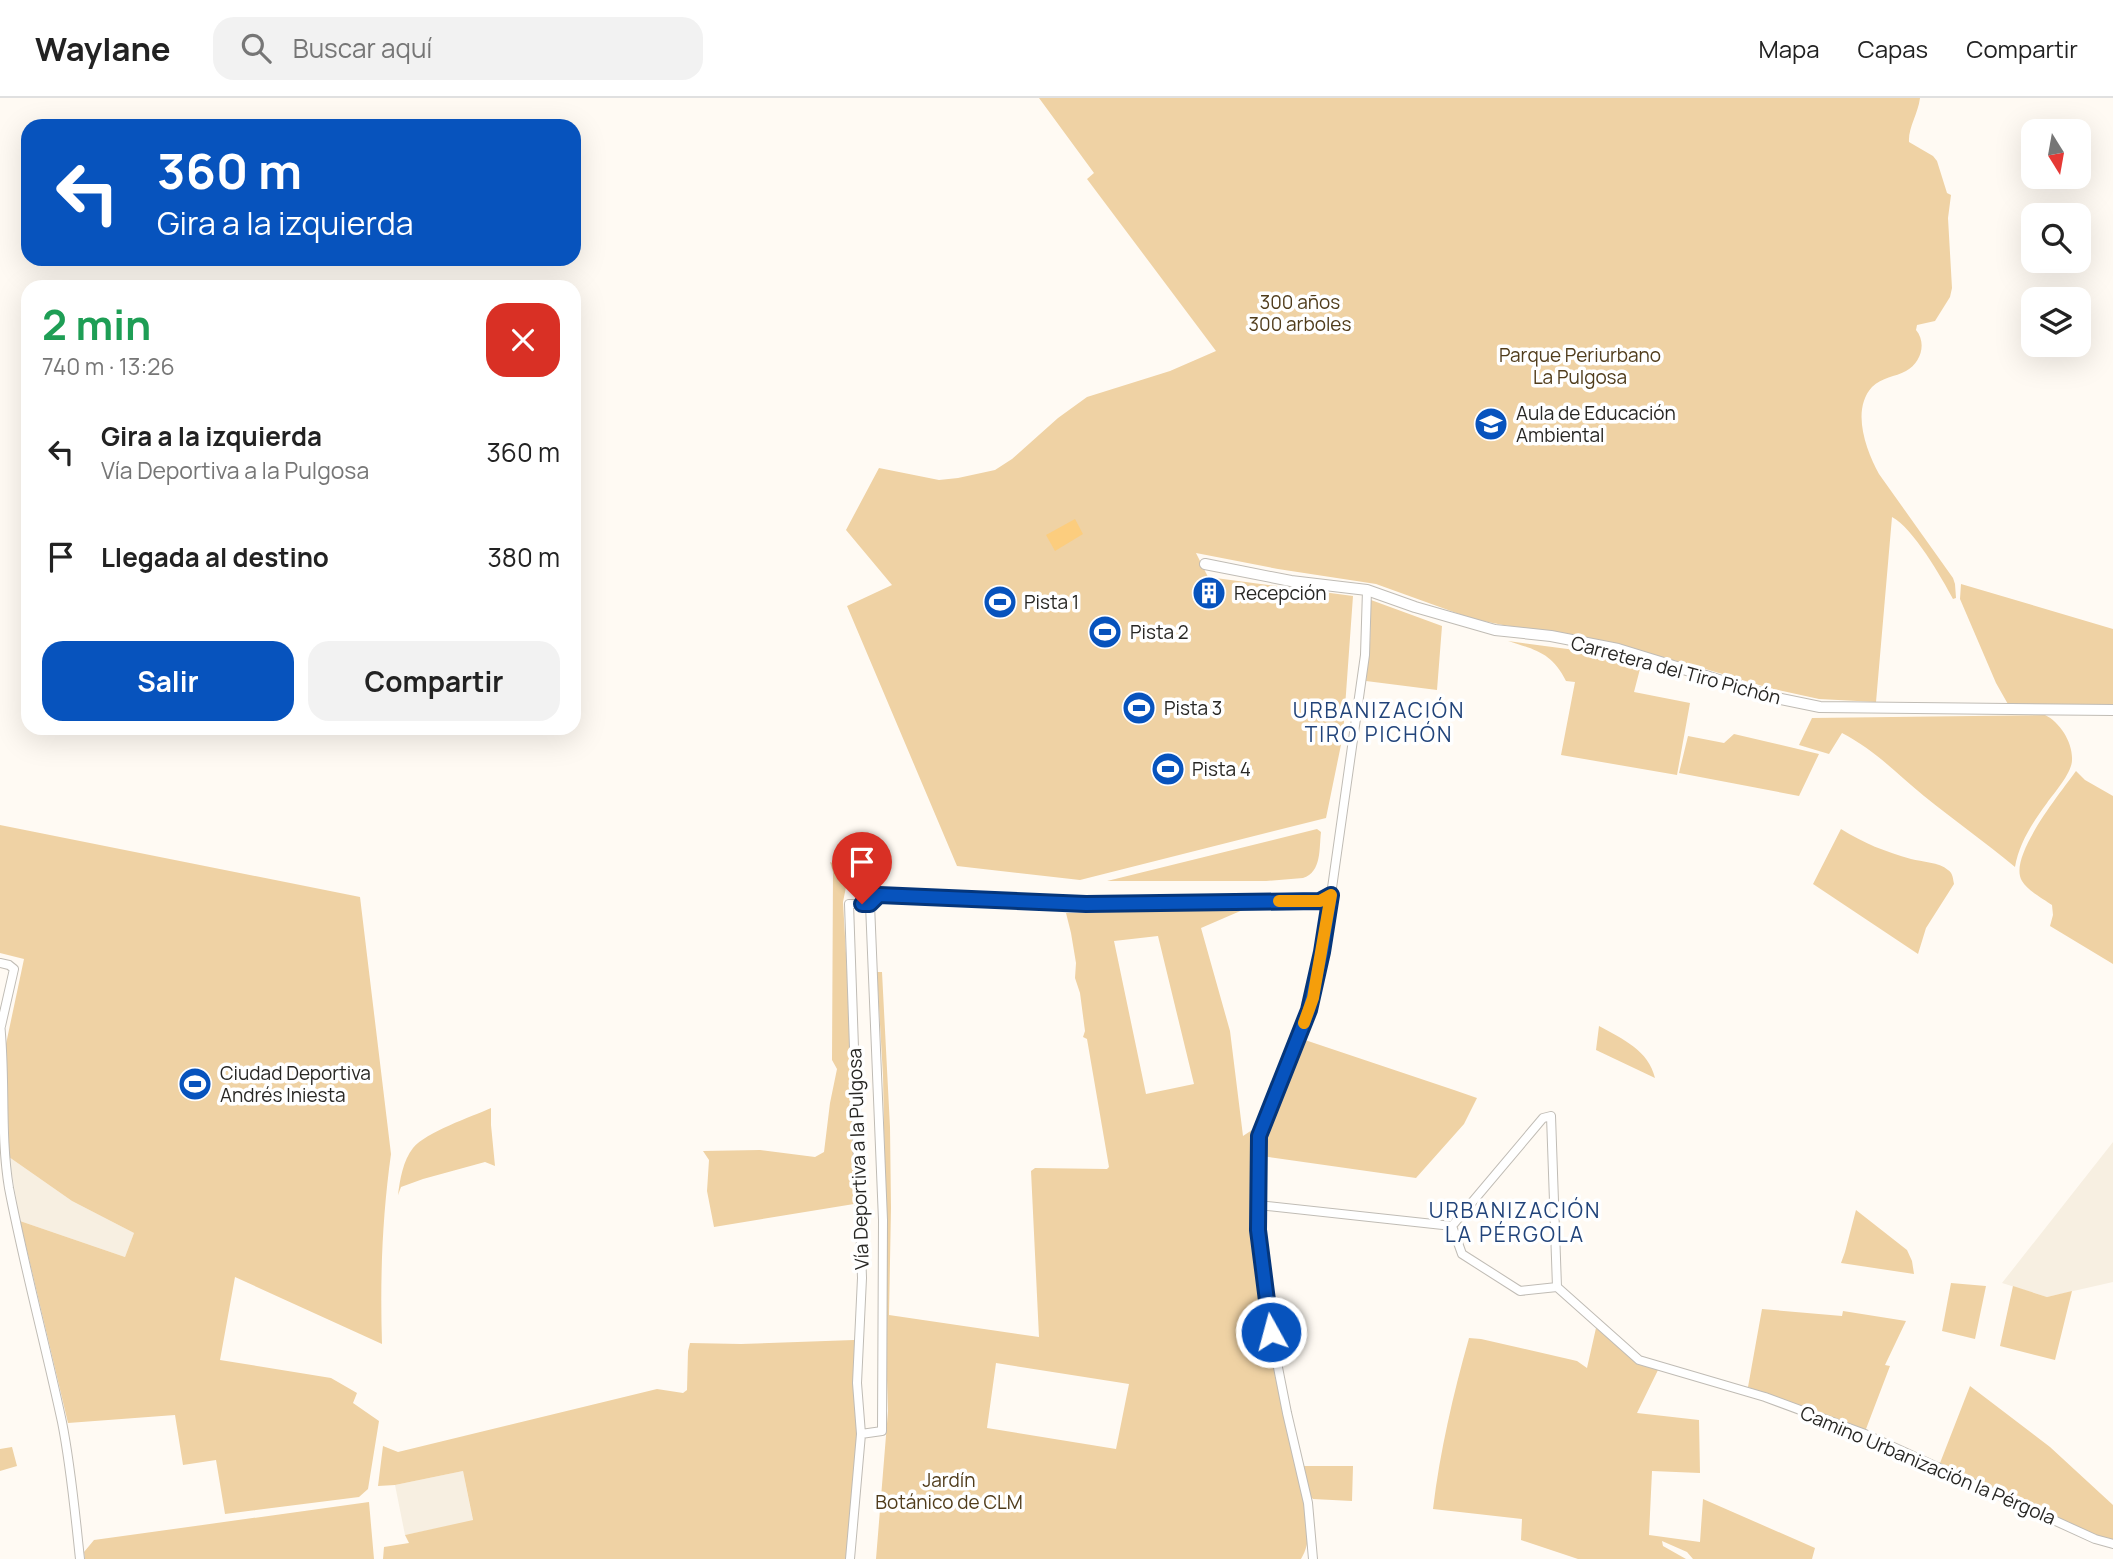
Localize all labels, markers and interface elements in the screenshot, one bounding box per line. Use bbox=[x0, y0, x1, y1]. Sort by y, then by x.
search box bbox=[213, 17, 703, 80]
text: Waylane bbox=[35, 26, 171, 71]
icon: search bbox=[237, 29, 275, 67]
text: Buscar aquí bbox=[293, 30, 432, 66]
text: Mapa bbox=[1759, 32, 1820, 65]
text: Capas bbox=[1858, 32, 1928, 65]
text: Compartir bbox=[1966, 32, 2078, 65]
north arrow bbox=[2021, 119, 2091, 189]
map controls bbox=[2021, 119, 2091, 357]
text: 360 m bbox=[157, 137, 302, 204]
icon: left bbox=[42, 147, 133, 238]
text: Gira a la izquierda bbox=[157, 201, 413, 245]
button: search bbox=[2021, 203, 2091, 273]
button: layers bbox=[2021, 287, 2091, 357]
park label: 300 años 300 arboles bbox=[1249, 289, 1351, 337]
text: 2 min bbox=[42, 295, 151, 353]
button: close bbox=[486, 303, 560, 377]
park label: Parque Periurbano La Pulgosa bbox=[1499, 342, 1661, 390]
text: 740 m · 13:26 bbox=[42, 350, 175, 382]
place label: Aula de Educación Ambiental bbox=[1516, 400, 1676, 448]
school or university icon: Aula de Educación Ambiental bbox=[1472, 405, 1510, 443]
text: Gira a la izquierda bbox=[101, 418, 322, 454]
icon: left bbox=[42, 433, 80, 471]
text: 360 m bbox=[486, 434, 560, 470]
text: Vía Deportiva a la Pulgosa bbox=[101, 454, 369, 486]
icon: arrive bbox=[42, 538, 80, 576]
text: Llegada al destino bbox=[101, 539, 329, 575]
text: 380 m bbox=[487, 539, 560, 575]
building icon: Recepción bbox=[1190, 574, 1228, 612]
place label: Recepción bbox=[1234, 580, 1327, 606]
sports icon: Pista 1 bbox=[981, 583, 1019, 621]
place label: Pista 1 bbox=[1024, 589, 1079, 615]
sports icon: Pista 2 bbox=[1086, 613, 1124, 651]
place label: Pista 2 bbox=[1130, 619, 1189, 645]
street label: Carretera del Tiro Pichón bbox=[1568, 629, 1784, 711]
button: Salir bbox=[42, 641, 294, 721]
button: Compartir bbox=[308, 641, 560, 721]
sports icon: Pista 3 bbox=[1120, 689, 1158, 727]
place label: Pista 3 bbox=[1164, 695, 1222, 721]
district label: URBANIZACIÓN TIRO PICHÓN bbox=[1293, 696, 1465, 748]
sports icon: Pista 4 bbox=[1149, 750, 1187, 788]
place label: Pista 4 bbox=[1192, 756, 1251, 782]
pin bbox=[832, 832, 892, 904]
icon: arrive bbox=[843, 843, 881, 881]
street label: Vía Deportiva a la Pulgosa bbox=[841, 1048, 875, 1270]
place label: Ciudad Deportiva Andrés Iniesta bbox=[220, 1060, 371, 1108]
sports icon: Ciudad Deportiva Andrés Iniesta bbox=[176, 1065, 214, 1103]
district label: URBANIZACIÓN LA PÉRGOLA bbox=[1429, 1196, 1601, 1248]
position arrow bbox=[1234, 1295, 1308, 1369]
street label: Camino Urbanización la Pérgola bbox=[1796, 1399, 2060, 1531]
park label: Jardín Botánico de CLM bbox=[875, 1467, 1023, 1515]

